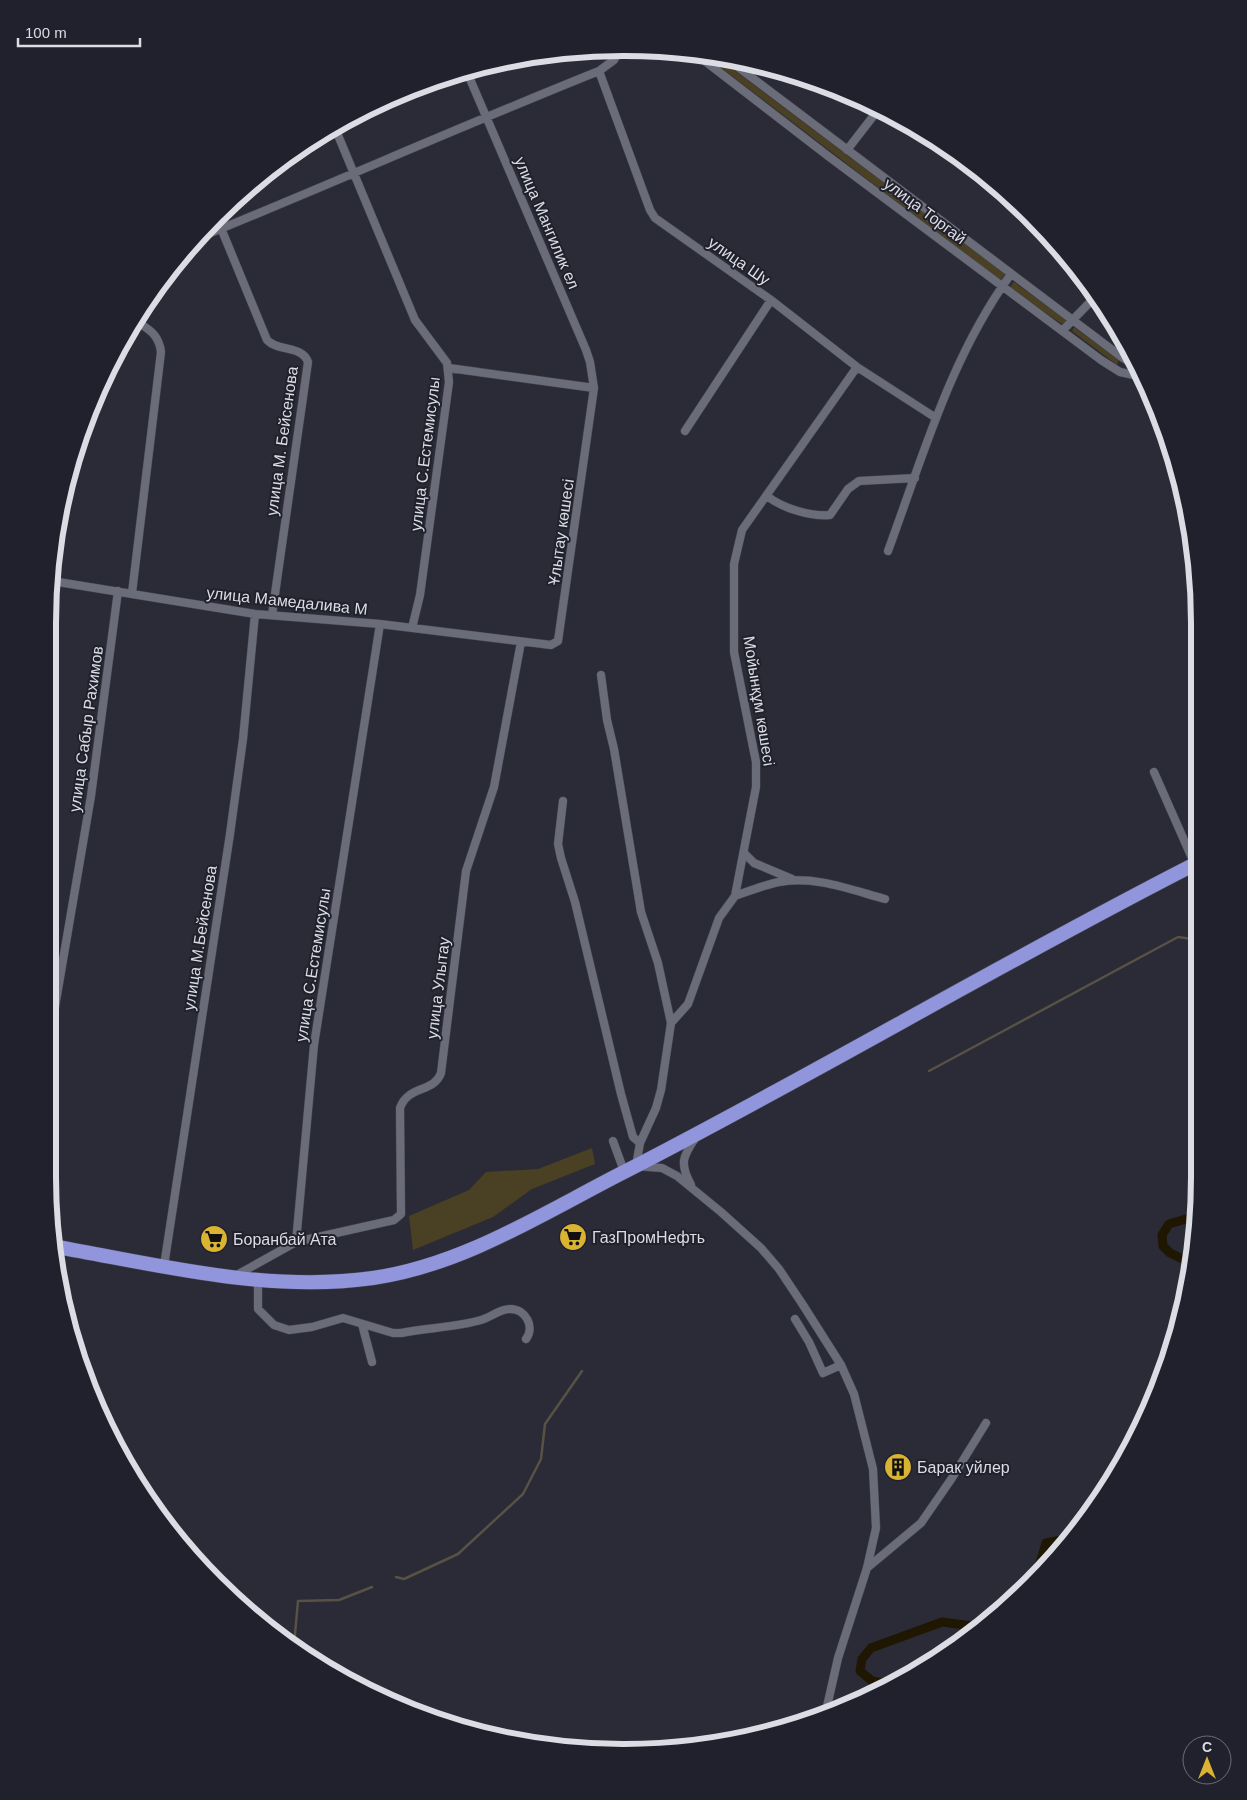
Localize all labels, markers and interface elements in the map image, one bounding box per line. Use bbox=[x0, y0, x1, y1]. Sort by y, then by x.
scale bar bbox=[18, 15, 140, 47]
text: 100 m bbox=[25, 24, 67, 41]
street label: улица Мангилик ел bbox=[511, 154, 583, 292]
street label: улица Торгай bbox=[881, 175, 969, 247]
street label: улица Шу bbox=[705, 234, 773, 288]
street label: улица М. Бейсенова bbox=[263, 365, 301, 517]
street label: улица С.Естемисулы bbox=[407, 376, 443, 532]
street label: Ұлытау көшесі bbox=[545, 478, 577, 586]
street label: улица Мамедалива М bbox=[206, 584, 368, 618]
street label: Мойынқұм көшесі bbox=[740, 635, 778, 767]
street label: улица Сабыр Рахимов bbox=[66, 645, 106, 813]
street label: улица М.Бейсенова bbox=[180, 864, 220, 1012]
street label: улица С.Естемисулы bbox=[292, 887, 334, 1043]
street label: улица Улытау bbox=[423, 936, 453, 1040]
supermarket icon: ГазПромНефть bbox=[558, 1222, 588, 1252]
supermarket icon: Боранбай Ата bbox=[199, 1224, 229, 1254]
place label: ГазПромНефть bbox=[592, 1229, 705, 1246]
place label: Боранбай Ата bbox=[233, 1231, 337, 1248]
building icon: Барак уйлер bbox=[883, 1452, 913, 1482]
place label: Барак уйлер bbox=[917, 1459, 1010, 1476]
north arrow bbox=[1182, 1735, 1232, 1785]
text: С bbox=[1202, 1739, 1212, 1755]

